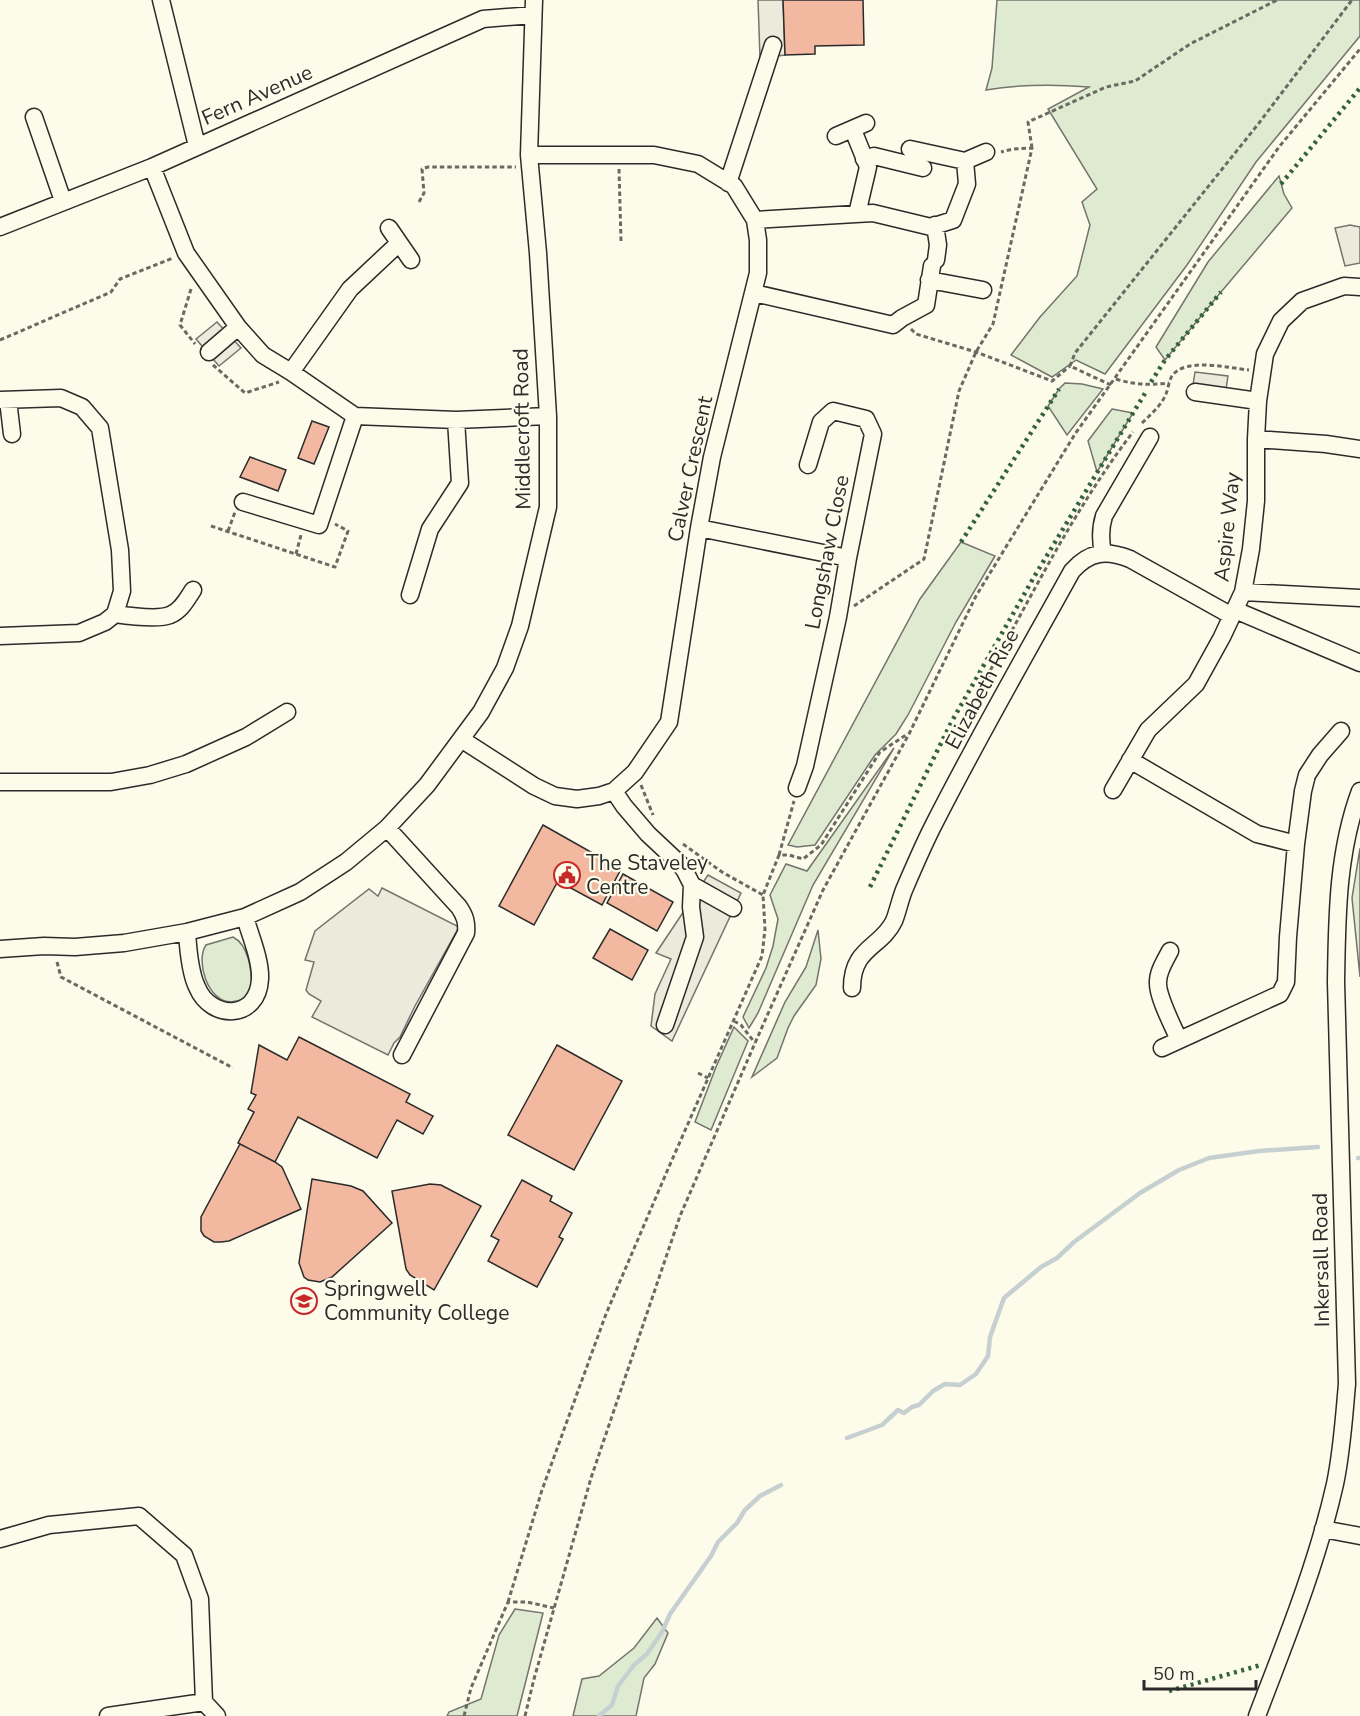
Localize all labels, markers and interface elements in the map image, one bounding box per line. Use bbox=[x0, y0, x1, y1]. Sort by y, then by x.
street label: Fern Avenue bbox=[197, 58, 317, 132]
street label: Middlecroft Road bbox=[507, 348, 537, 510]
street label: Calver Crescent bbox=[661, 393, 719, 544]
street label: Aspire Way bbox=[1207, 471, 1247, 583]
street label: Longshaw Close bbox=[798, 473, 856, 631]
street label: Elizabeth Rise bbox=[939, 624, 1025, 754]
place label: The Staveley Centre bbox=[586, 849, 708, 901]
public building icon: The Staveley Centre bbox=[552, 860, 582, 890]
street label: Inkersall Road bbox=[1306, 1193, 1336, 1327]
place label: Springwell Community College bbox=[324, 1275, 509, 1327]
school or university icon: Springwell Community College bbox=[289, 1286, 319, 1316]
scale bar bbox=[1144, 1653, 1256, 1691]
text: 50 m bbox=[1153, 1662, 1195, 1686]

